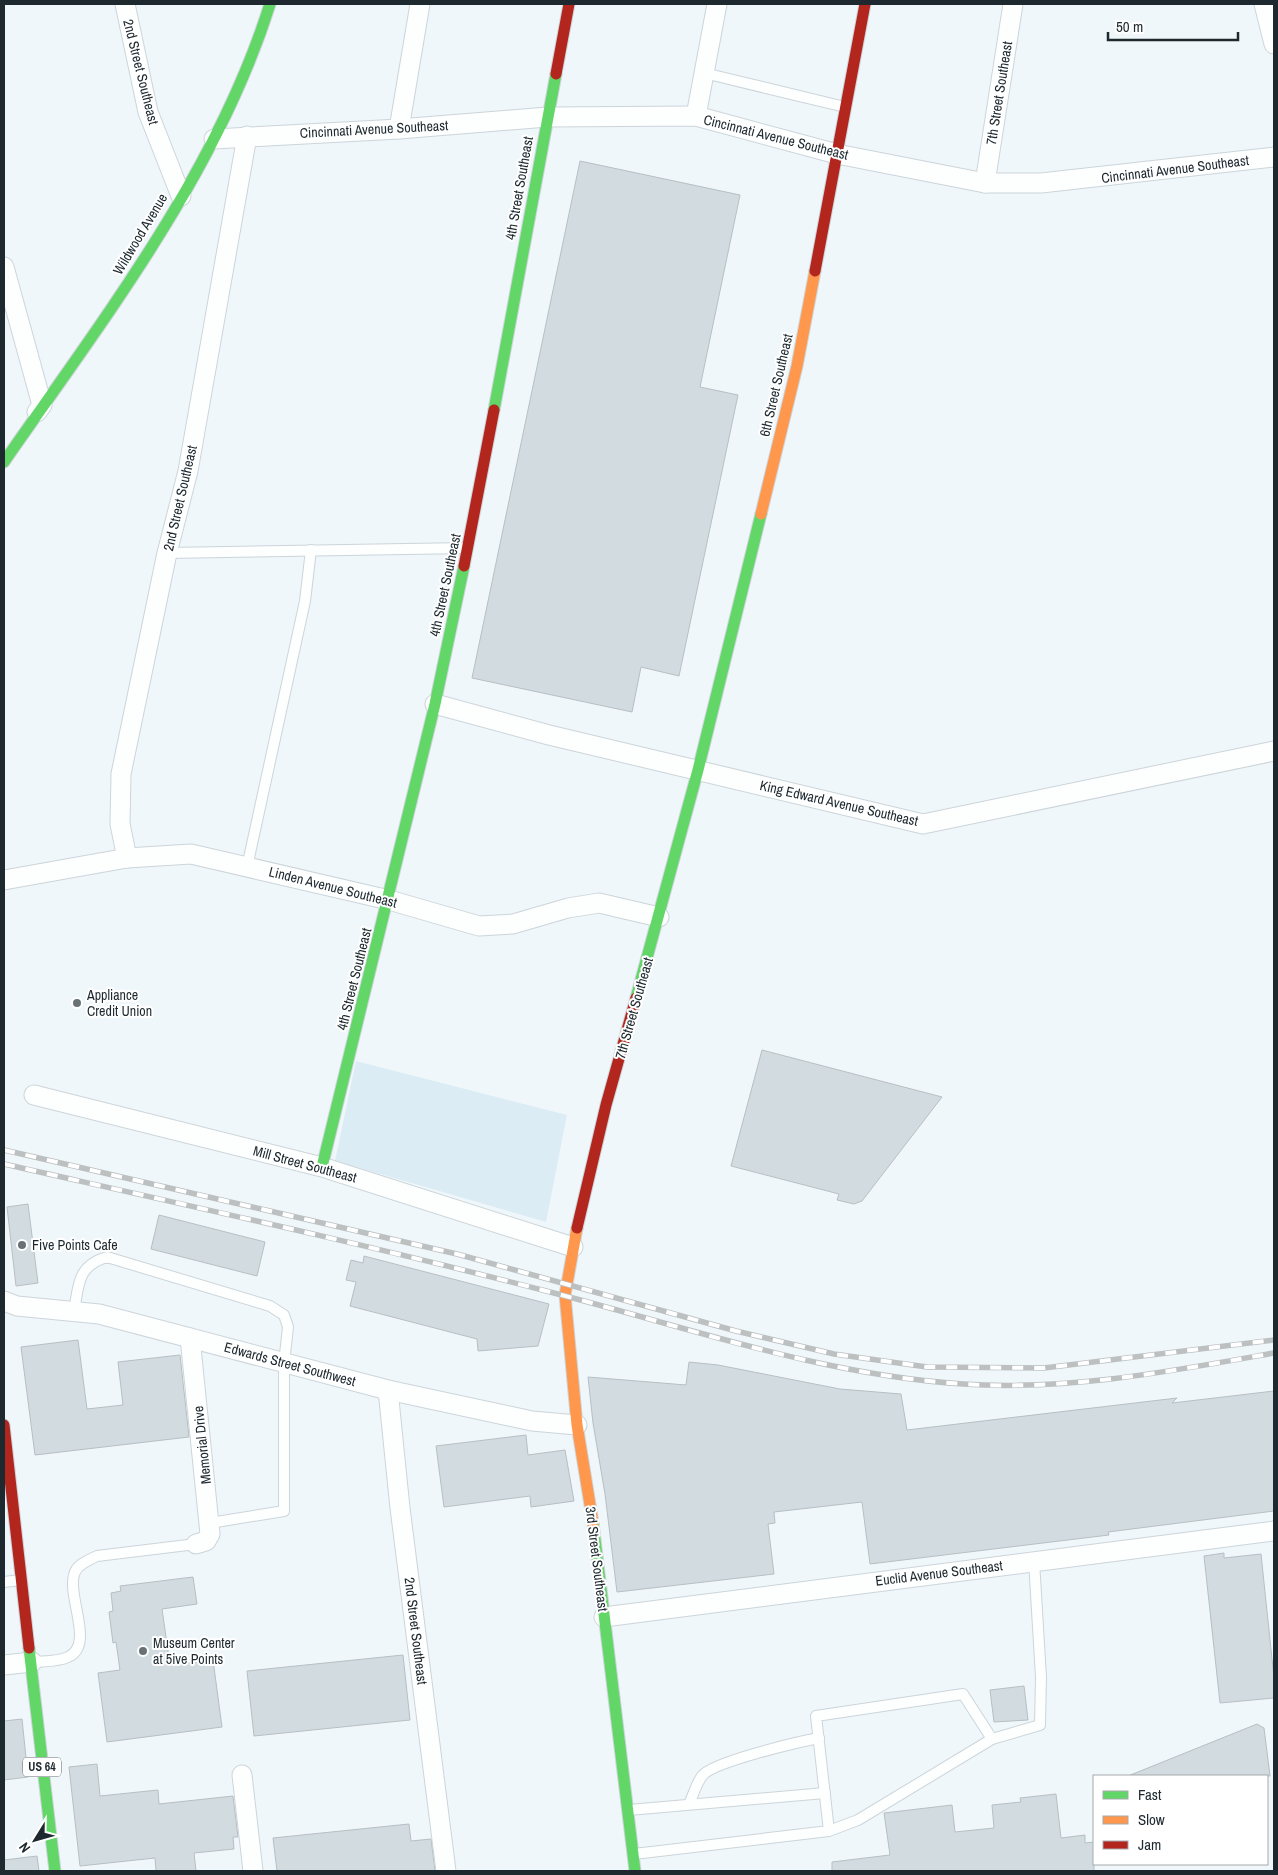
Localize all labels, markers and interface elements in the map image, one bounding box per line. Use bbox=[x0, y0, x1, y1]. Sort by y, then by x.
scale bar bbox=[1108, 10, 1238, 42]
text: 50 m bbox=[1116, 16, 1143, 37]
street label: 2nd Street Southeast bbox=[119, 17, 163, 127]
street label: 7th Street Southeast bbox=[982, 40, 1016, 146]
street label: Cincinnati Avenue Southeast bbox=[702, 110, 850, 164]
street label: Cincinnati Avenue Southeast bbox=[299, 116, 449, 142]
street label: 4th Street Southeast bbox=[501, 135, 537, 241]
street label: Cincinnati Avenue Southeast bbox=[1100, 151, 1250, 187]
street label: Wildwood Avenue bbox=[109, 190, 171, 278]
street label: 6th Street Southeast bbox=[755, 332, 797, 438]
street label: 2nd Street Southeast bbox=[159, 443, 201, 553]
street label: 4th Street Southeast bbox=[425, 532, 465, 638]
street label: King Edward Avenue Southeast bbox=[758, 776, 920, 830]
street label: Linden Avenue Southeast bbox=[267, 862, 399, 912]
street label: 4th Street Southeast bbox=[333, 926, 375, 1032]
street label: 7th Street Southeast bbox=[611, 955, 657, 1061]
place label: Appliance Credit Union bbox=[86, 986, 152, 1020]
marker: Appliance Credit Union bbox=[71, 997, 83, 1009]
street label: Mill Street Southeast bbox=[251, 1142, 359, 1186]
place label: Five Points Cafe bbox=[32, 1236, 118, 1254]
marker: Five Points Cafe bbox=[16, 1239, 28, 1251]
street label: Edwards Street Southwest bbox=[222, 1338, 358, 1390]
street label: Memorial Drive bbox=[189, 1405, 215, 1485]
street label: 3rd Street Southeast bbox=[582, 1506, 612, 1612]
street label: Euclid Avenue Southeast bbox=[874, 1556, 1004, 1590]
street label: 2nd Street Southeast bbox=[400, 1576, 432, 1686]
place label: Museum Center at 5ive Points bbox=[153, 1634, 235, 1668]
marker: Museum Center at 5ive Points bbox=[137, 1645, 149, 1657]
road number: US 64 bbox=[23, 1758, 61, 1776]
legend bbox=[1093, 1775, 1268, 1865]
text: Fast bbox=[1138, 1784, 1162, 1805]
text: Slow bbox=[1138, 1809, 1165, 1830]
north arrow bbox=[10, 1815, 60, 1865]
text: Jam bbox=[1138, 1834, 1161, 1855]
text: N bbox=[15, 1839, 34, 1857]

